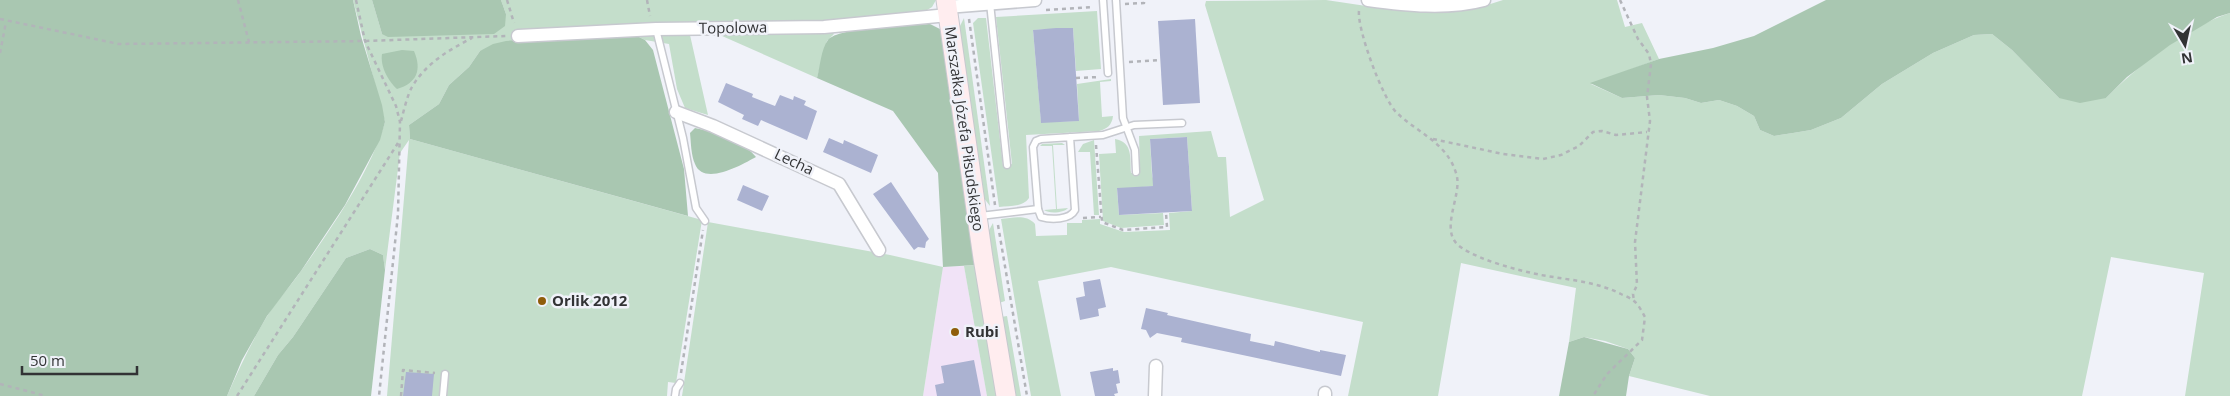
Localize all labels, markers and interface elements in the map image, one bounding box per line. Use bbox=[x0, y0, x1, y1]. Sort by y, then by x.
street label: Topolowa bbox=[699, 16, 767, 38]
north arrow bbox=[2160, 20, 2210, 70]
street label: Marszałka Józefa Piłsudskiego bbox=[941, 25, 989, 233]
text: N bbox=[2180, 48, 2194, 69]
street label: Lecha bbox=[772, 143, 817, 179]
place label: Orlik 2012 bbox=[552, 290, 628, 310]
marker: Orlik 2012 bbox=[536, 295, 548, 307]
place label: Rubi bbox=[965, 321, 999, 341]
marker: Rubi bbox=[949, 326, 961, 338]
scale bar bbox=[22, 344, 138, 376]
text: 50 m bbox=[30, 350, 65, 370]

